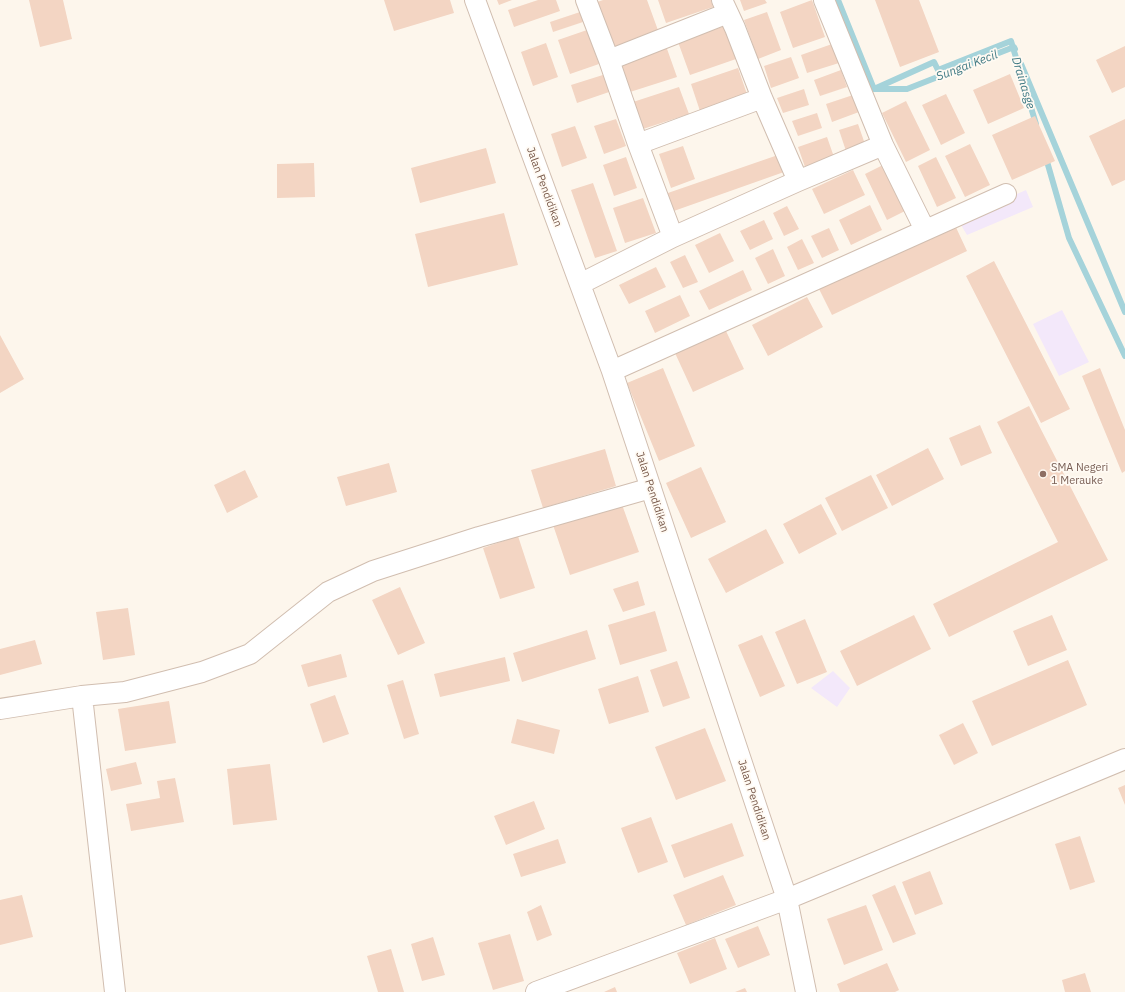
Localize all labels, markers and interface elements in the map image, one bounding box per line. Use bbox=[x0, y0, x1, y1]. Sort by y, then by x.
water label: Sungai Kecil bbox=[934, 48, 1000, 84]
water label: Drainasge bbox=[1008, 55, 1038, 111]
street label: Jalan Pendidikan bbox=[523, 145, 565, 229]
street label: Jalan Pendidikan bbox=[633, 450, 671, 534]
place label: SMA Negeri 1 Merauke bbox=[1051, 461, 1108, 487]
marker: SMA Negeri 1 Merauke bbox=[1038, 469, 1048, 479]
street label: Jalan Pendidikan bbox=[735, 758, 773, 842]

